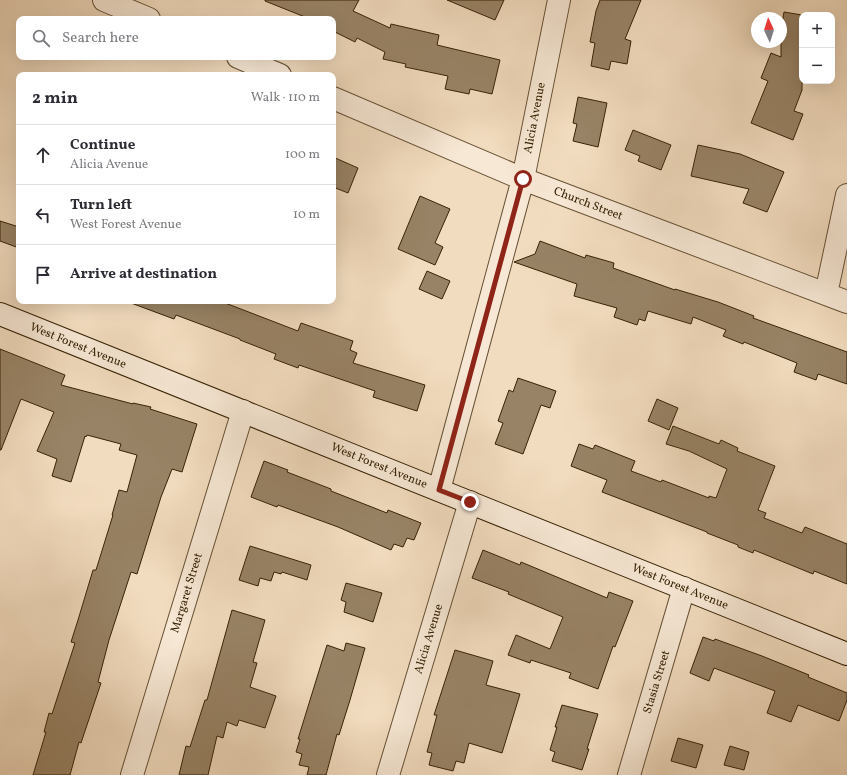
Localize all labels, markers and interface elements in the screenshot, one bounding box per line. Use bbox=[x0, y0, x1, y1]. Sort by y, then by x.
north arrow bbox=[751, 12, 787, 48]
map controls bbox=[799, 12, 835, 84]
button: + bbox=[799, 12, 835, 48]
search box bbox=[16, 16, 336, 60]
icon: search bbox=[30, 27, 52, 49]
text: Search here bbox=[62, 28, 139, 49]
button: − bbox=[799, 48, 835, 84]
street label: Alicia Avenue bbox=[520, 81, 550, 155]
text: 2 min bbox=[32, 87, 78, 110]
text: Walk · 110 m bbox=[251, 89, 320, 107]
text: Continue bbox=[70, 135, 135, 156]
icon: ahead bbox=[32, 144, 54, 166]
text: 100 m bbox=[285, 146, 320, 164]
text: Alicia Avenue bbox=[70, 156, 148, 174]
route start bbox=[514, 170, 532, 188]
street label: Church Street bbox=[551, 183, 625, 225]
text: Turn left bbox=[70, 195, 132, 216]
icon: left bbox=[32, 204, 54, 226]
text: 10 m bbox=[293, 206, 320, 224]
text: West Forest Avenue bbox=[70, 216, 181, 234]
icon: arrive bbox=[32, 264, 54, 286]
text: Arrive at destination bbox=[70, 264, 217, 285]
street label: West Forest Avenue bbox=[27, 319, 129, 373]
street label: West Forest Avenue bbox=[328, 439, 430, 493]
route end bbox=[461, 493, 479, 511]
street label: Margaret Street bbox=[167, 551, 207, 635]
street label: West Forest Avenue bbox=[629, 560, 731, 614]
street label: Alicia Avenue bbox=[411, 602, 447, 676]
street label: Stasia Street bbox=[640, 648, 674, 716]

